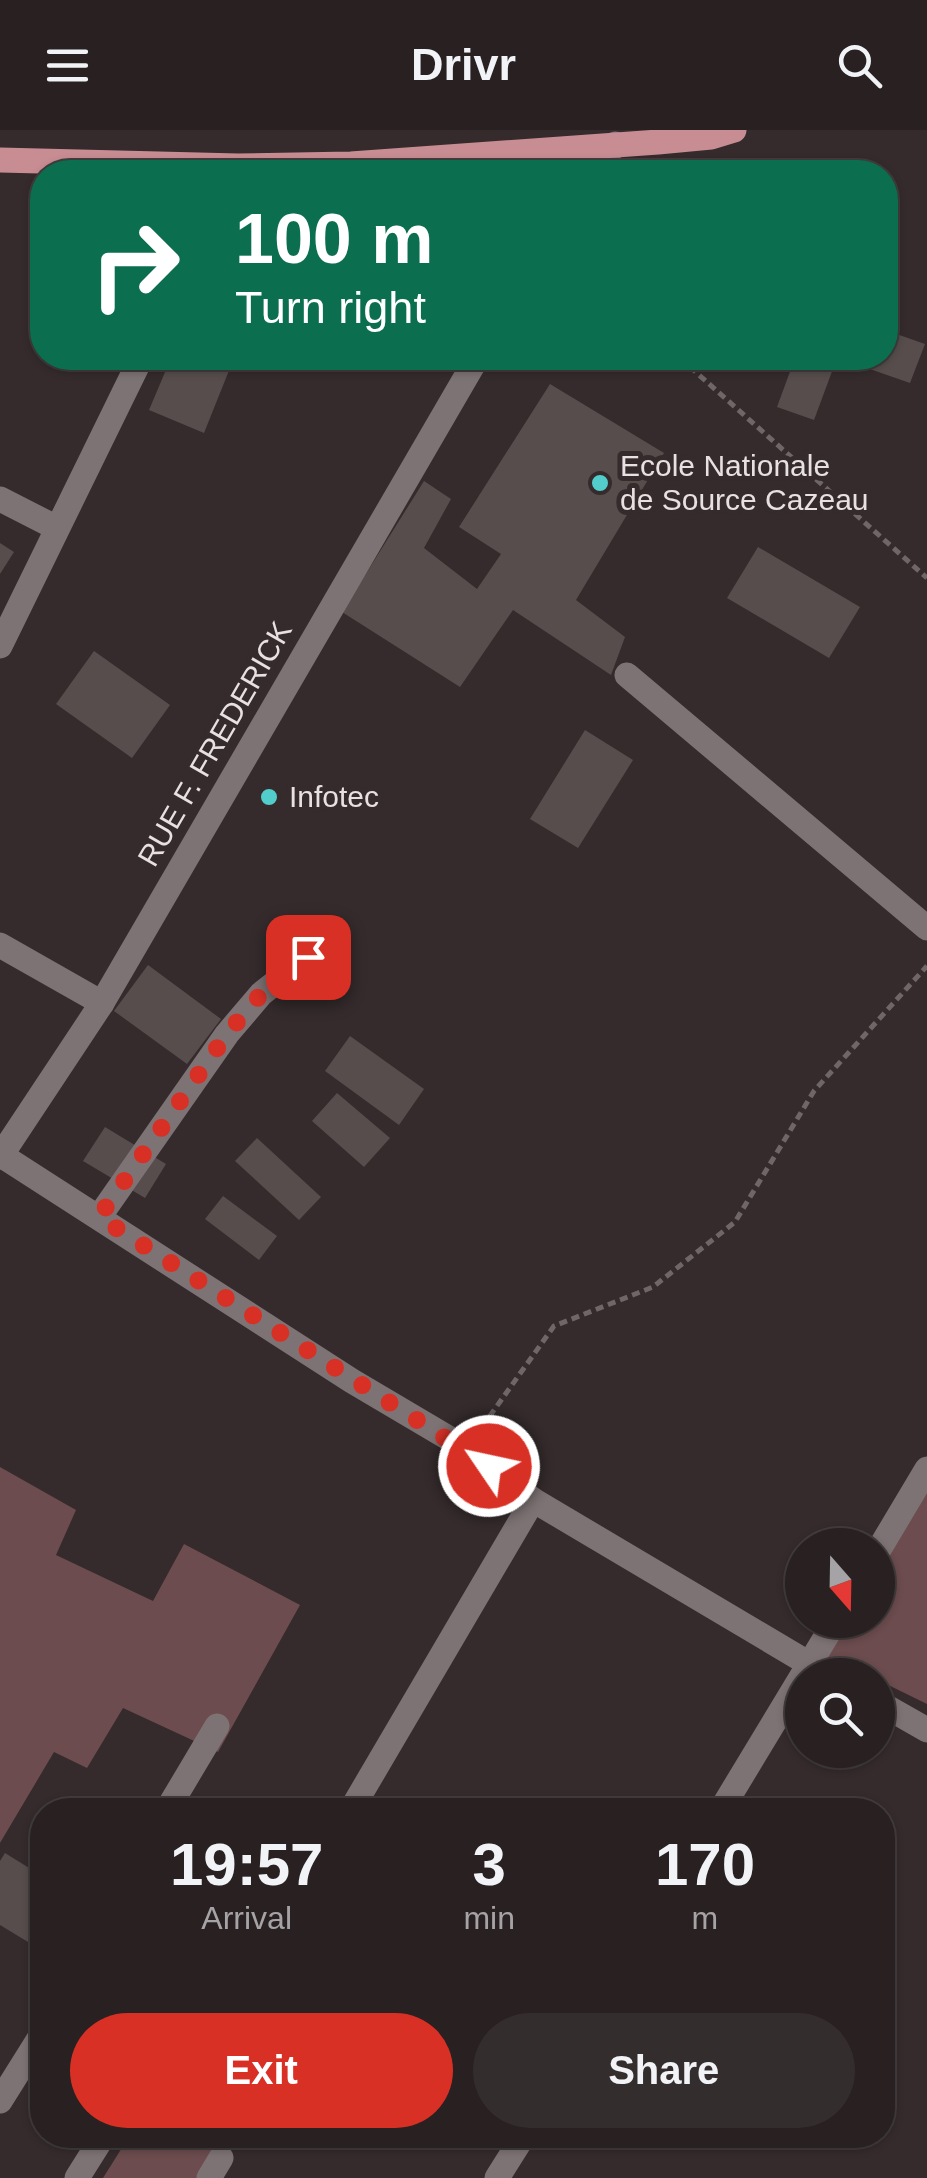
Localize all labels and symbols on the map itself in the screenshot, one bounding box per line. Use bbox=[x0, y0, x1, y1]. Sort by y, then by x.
place label: Ecole Nationale de Source Cazeau bbox=[620, 449, 869, 516]
marker: Ecole Nationale de Source Cazeau bbox=[589, 472, 611, 494]
street label: RUE F. FREDERICK bbox=[131, 616, 298, 872]
place label: Infotec bbox=[289, 780, 379, 813]
marker: Infotec bbox=[258, 786, 280, 808]
pin bbox=[266, 915, 351, 1000]
position arrow bbox=[437, 1414, 541, 1518]
north arrow bbox=[785, 1528, 895, 1638]

